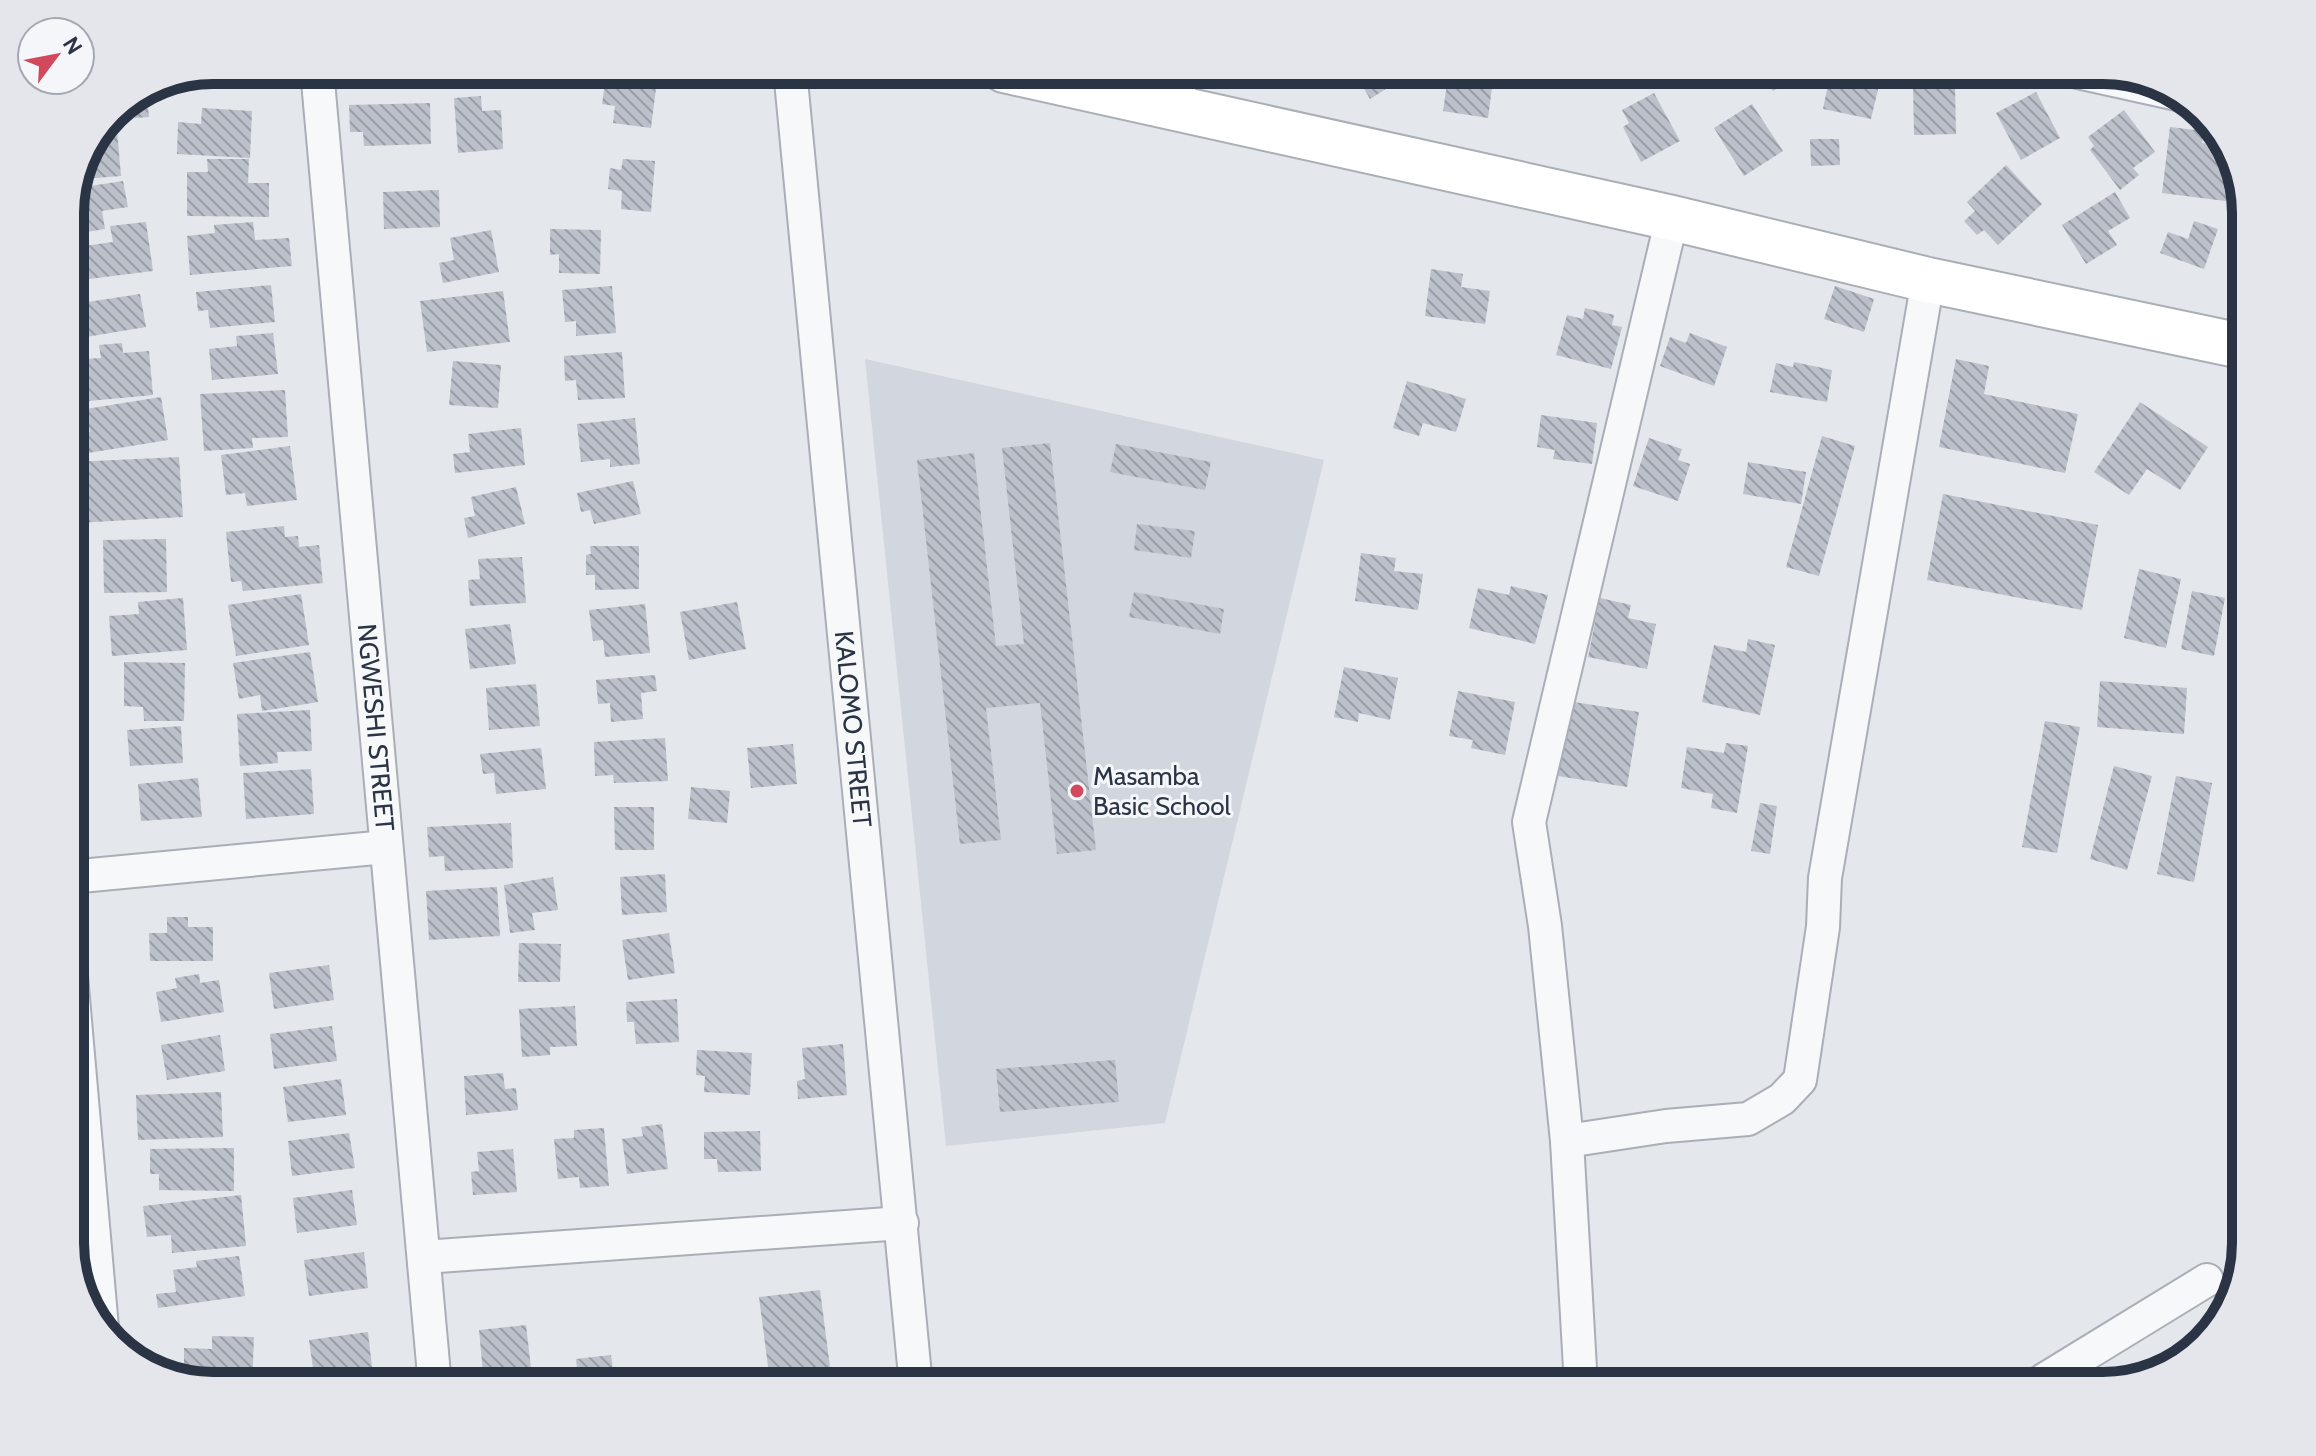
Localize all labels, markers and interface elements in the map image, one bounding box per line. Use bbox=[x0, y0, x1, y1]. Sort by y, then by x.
north arrow bbox=[16, 16, 96, 96]
text: N bbox=[57, 32, 88, 59]
street label: NGWESHI STREET bbox=[351, 622, 401, 833]
street label: KALOMO STREET bbox=[828, 629, 878, 829]
place label: Masamba Basic School bbox=[1093, 760, 1231, 822]
marker: Masamba Basic School bbox=[1068, 782, 1086, 800]

